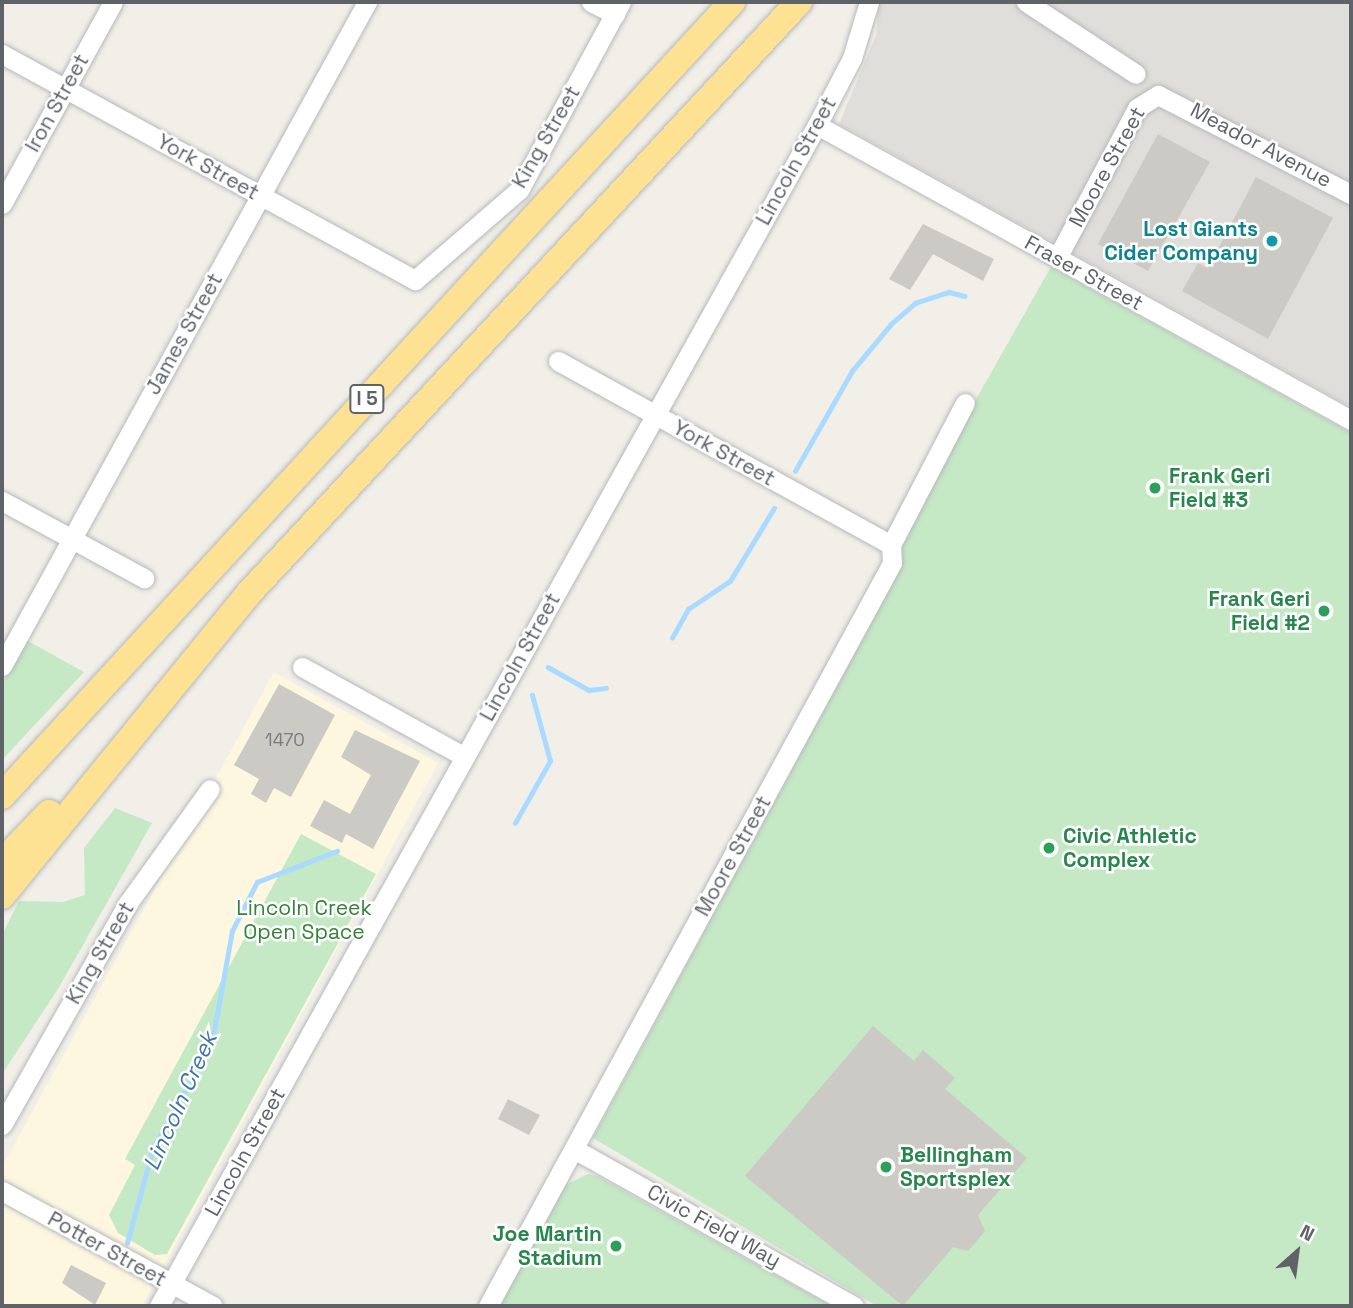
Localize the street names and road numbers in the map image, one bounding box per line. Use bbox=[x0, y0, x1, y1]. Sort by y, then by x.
street label: Iron Street bbox=[20, 50, 94, 156]
street label: King Street bbox=[507, 81, 585, 193]
street label: Lincoln Street bbox=[750, 93, 842, 229]
street label: Meador Avenue bbox=[1186, 97, 1336, 193]
street label: Moore Street bbox=[1064, 102, 1150, 232]
street label: York Street bbox=[153, 129, 263, 205]
street label: Fraser Street bbox=[1020, 230, 1148, 316]
street label: James Street bbox=[140, 269, 228, 399]
road number: I 5 bbox=[348, 384, 386, 414]
street label: York Street bbox=[669, 415, 779, 491]
street label: Lincoln Street bbox=[474, 589, 566, 725]
street label: Moore Street bbox=[690, 791, 776, 921]
street label: King Street bbox=[61, 897, 139, 1009]
street label: Lincoln Street bbox=[199, 1084, 291, 1220]
street label: Civic Field Way bbox=[643, 1179, 785, 1273]
street label: Potter Street bbox=[43, 1206, 171, 1292]

